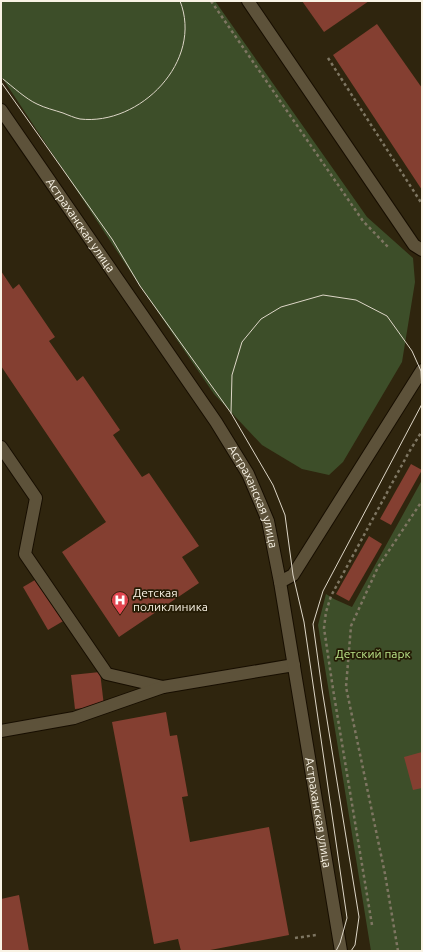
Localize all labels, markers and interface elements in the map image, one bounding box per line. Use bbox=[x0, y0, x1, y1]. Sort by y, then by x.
street label: Астраханская улица bbox=[44, 175, 118, 275]
street label: Астраханская улица bbox=[226, 443, 280, 549]
place label: Детская поликлиника bbox=[133, 586, 208, 613]
hospital icon: Детская поликлиника bbox=[110, 590, 130, 615]
park label: Детский парк bbox=[335, 647, 411, 660]
street label: Астраханская улица bbox=[303, 757, 334, 869]

